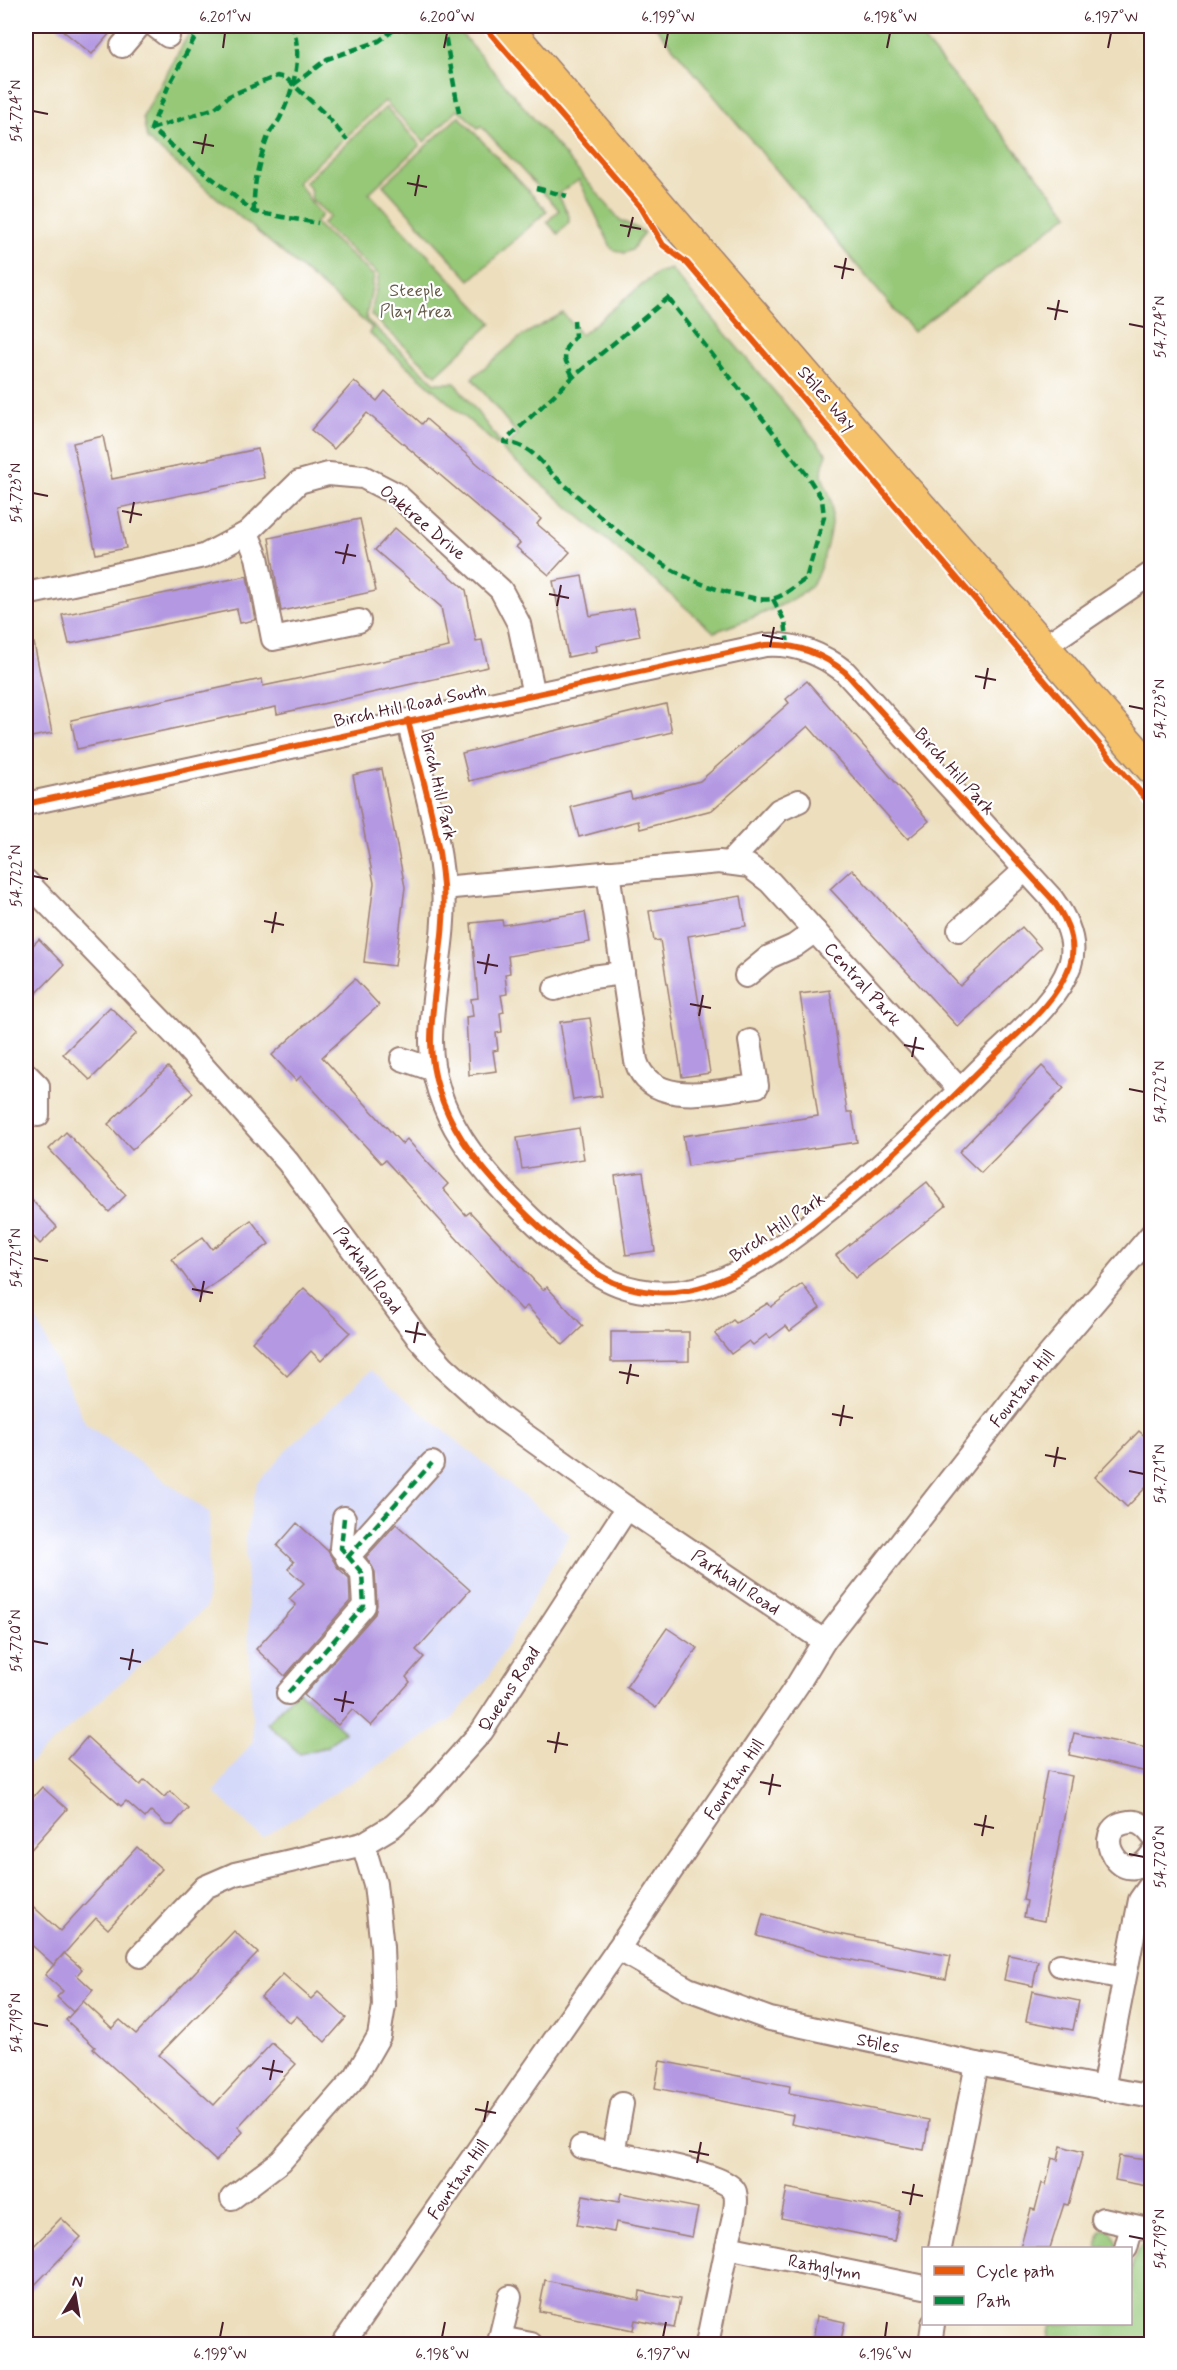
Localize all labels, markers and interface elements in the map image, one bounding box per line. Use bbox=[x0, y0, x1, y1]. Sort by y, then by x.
text: 6.201°W bbox=[199, 8, 251, 28]
text: 6.200°W bbox=[420, 8, 474, 28]
text: 6.199°W bbox=[641, 8, 695, 28]
text: 6.198°W bbox=[863, 8, 917, 28]
text: 6.197°W bbox=[1084, 8, 1138, 28]
text: 54.724°N bbox=[7, 80, 27, 142]
park label: Steeple Play Area bbox=[379, 279, 453, 324]
text: 54.724°N bbox=[1151, 296, 1171, 358]
street label: Stiles Way bbox=[791, 361, 861, 436]
text: 54.723°N bbox=[7, 463, 27, 523]
street label: Oaktree Drive bbox=[374, 479, 471, 566]
street label: Birch Hill Road South bbox=[332, 678, 489, 734]
text: 54.723°N bbox=[1151, 679, 1171, 739]
street label: Birch Hill Park bbox=[909, 723, 1000, 821]
street label: Birch Hill Park bbox=[414, 730, 462, 843]
text: 54.722°N bbox=[7, 845, 27, 907]
street label: Central Park bbox=[818, 937, 906, 1032]
text: 54.722°N bbox=[1151, 1061, 1171, 1123]
street label: Birch Hill Park bbox=[725, 1187, 830, 1269]
street label: Parkhall Road bbox=[327, 1222, 407, 1319]
text: 54.721°N bbox=[7, 1228, 27, 1288]
street label: Fountain Hill bbox=[985, 1344, 1061, 1433]
text: 54.721°N bbox=[1151, 1444, 1171, 1504]
street label: Parkhall Road bbox=[686, 1544, 785, 1621]
text: 54.720°N bbox=[7, 1610, 27, 1672]
street label: Queens Road bbox=[473, 1642, 546, 1737]
street label: Fountain Hill bbox=[699, 1734, 771, 1825]
text: 54.720°N bbox=[1151, 1826, 1171, 1888]
text: 54.719°N bbox=[7, 1993, 27, 2053]
street label: Stiles bbox=[854, 2028, 901, 2060]
street label: Fountain Hill bbox=[422, 2134, 495, 2225]
text: 54.719°N bbox=[1151, 2209, 1171, 2269]
legend bbox=[922, 2247, 1132, 2325]
street label: Rathglynn bbox=[786, 2249, 864, 2287]
text: Cycle path bbox=[976, 2260, 1054, 2284]
north arrow bbox=[45, 2265, 105, 2325]
text: N bbox=[70, 2270, 85, 2293]
text: Path bbox=[976, 2290, 1011, 2314]
text: 6.199°W bbox=[193, 2345, 247, 2365]
text: 6.198°W bbox=[415, 2345, 469, 2365]
text: 6.197°W bbox=[636, 2345, 690, 2365]
text: 6.196°W bbox=[859, 2345, 911, 2365]

